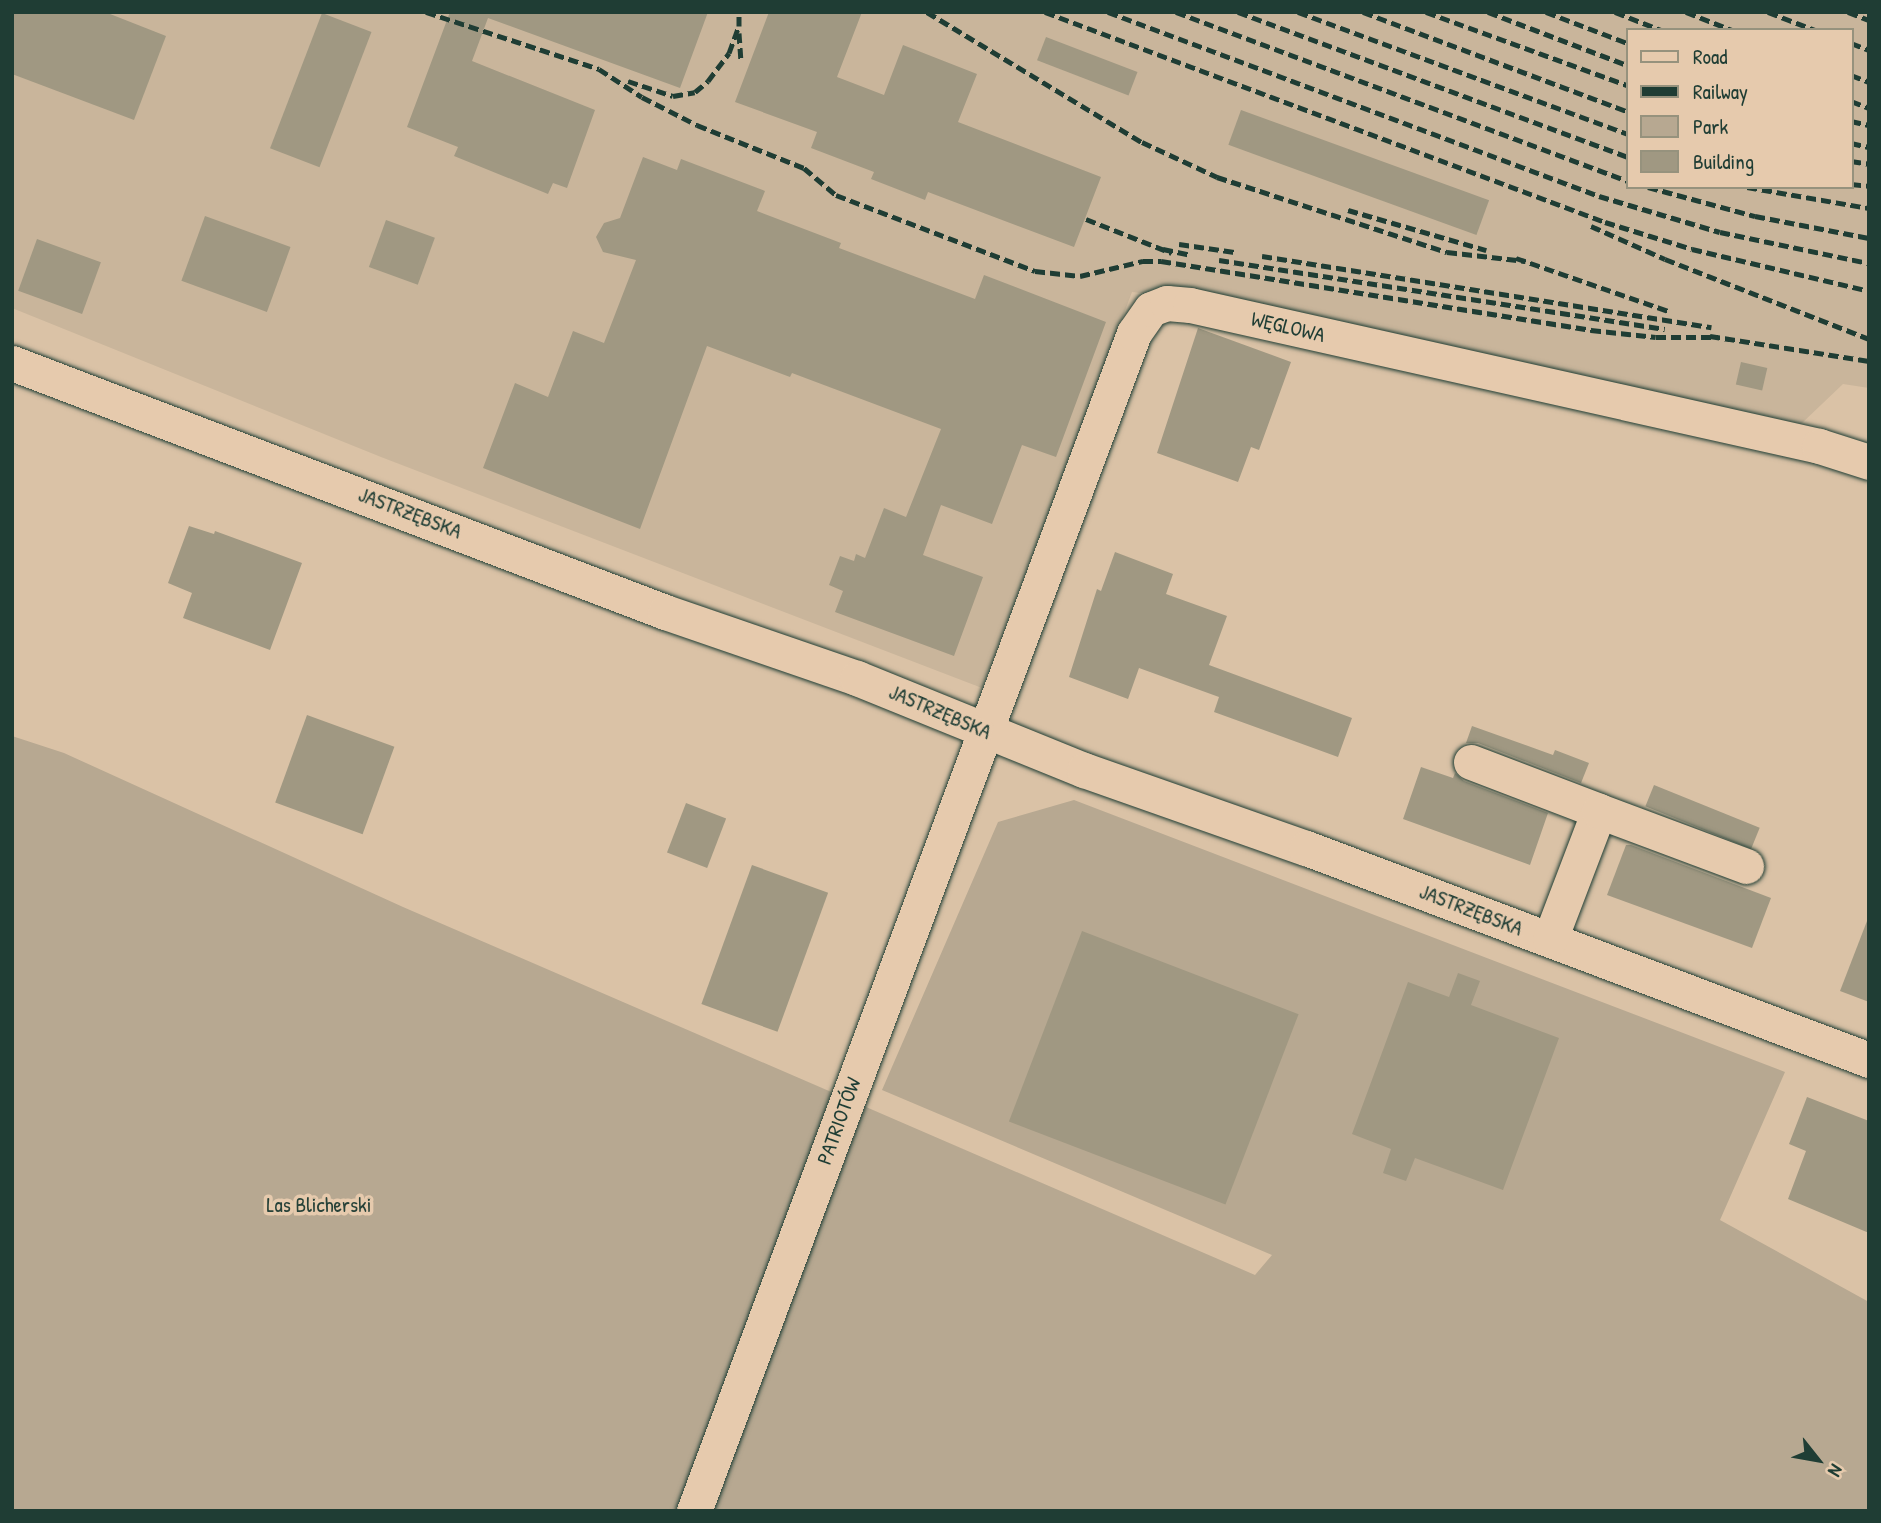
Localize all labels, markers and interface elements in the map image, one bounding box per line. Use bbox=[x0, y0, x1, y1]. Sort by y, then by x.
legend bbox=[1626, 28, 1853, 189]
text: Road bbox=[1693, 42, 1727, 71]
text: Railway bbox=[1693, 77, 1748, 106]
text: Park bbox=[1693, 112, 1728, 141]
text: Building bbox=[1693, 147, 1754, 176]
street label: WĘGLOWA bbox=[1249, 306, 1327, 348]
street label: JASTRZĘBSKA bbox=[355, 482, 465, 544]
street label: JASTRZĘBSKA bbox=[885, 679, 995, 745]
street label: JASTRZĘBSKA bbox=[1416, 879, 1526, 941]
street label: PATRIOTÓW bbox=[812, 1074, 866, 1168]
park label: Las Blicherski bbox=[267, 1192, 371, 1218]
north arrow bbox=[1783, 1425, 1853, 1495]
text: N bbox=[1822, 1460, 1850, 1482]

